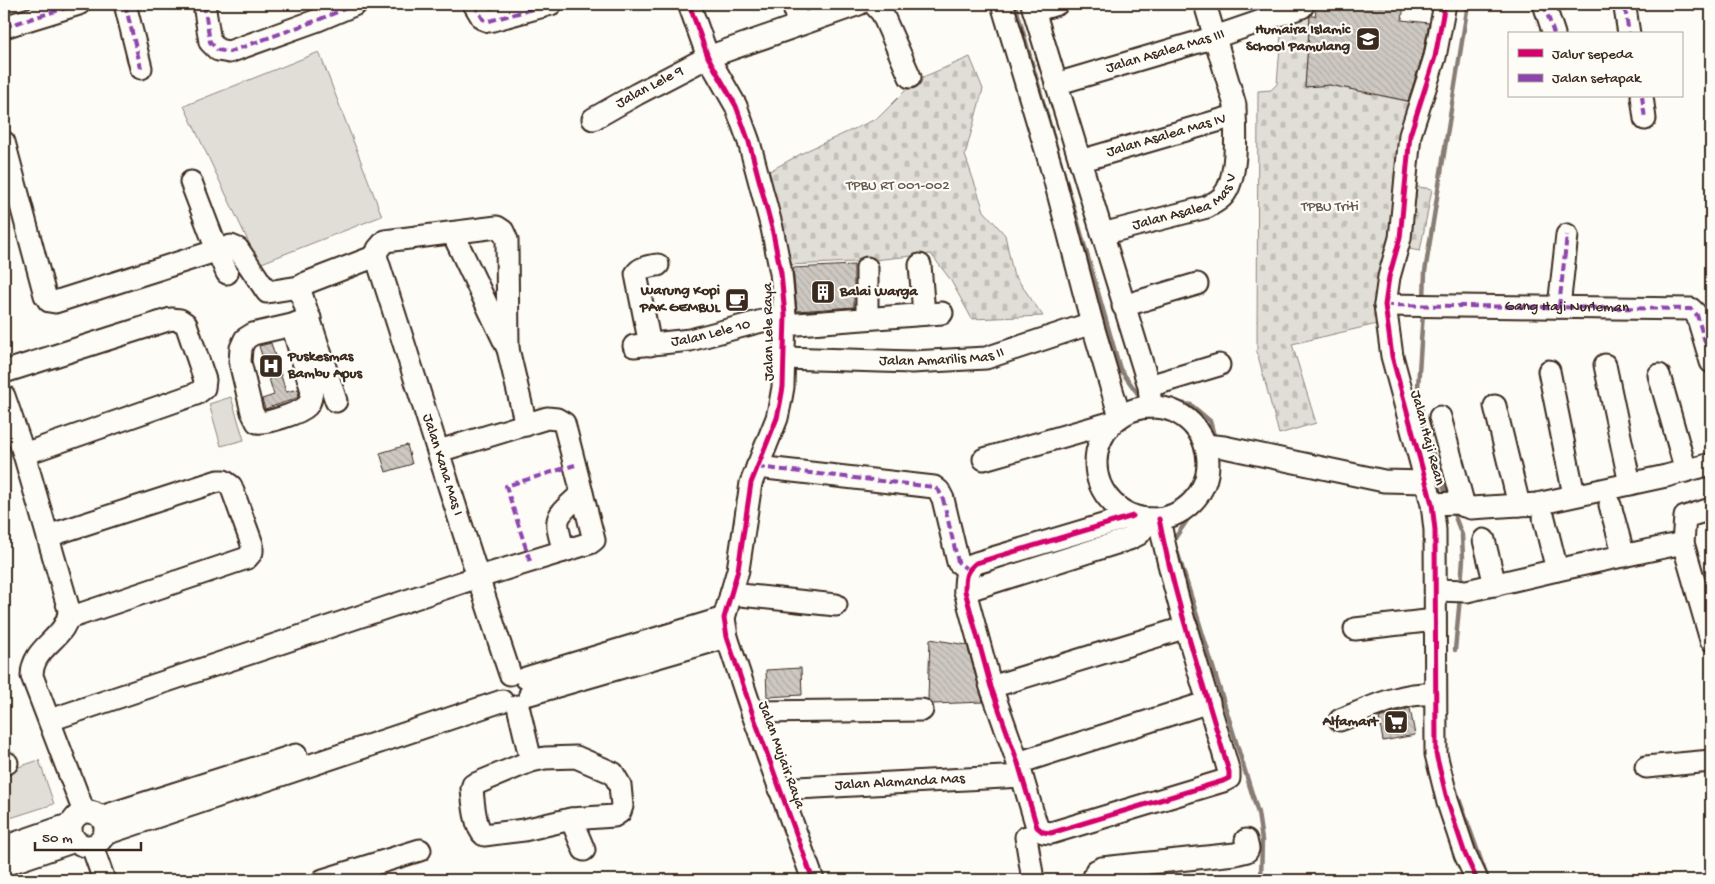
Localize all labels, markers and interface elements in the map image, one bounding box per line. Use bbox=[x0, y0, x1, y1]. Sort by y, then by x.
place label: Humaira Islamic School Pamulang bbox=[1246, 21, 1351, 56]
street label: Jalan Asalea Mas III bbox=[1104, 25, 1227, 78]
school or university icon: Humaira Islamic School Pamulang bbox=[1355, 26, 1381, 52]
legend bbox=[1508, 32, 1682, 98]
text: Jalur sepeda bbox=[1552, 46, 1634, 64]
street label: Jalan Lele 9 bbox=[613, 62, 687, 113]
text: Jalan setapak bbox=[1552, 70, 1642, 88]
street label: Jalan Asalea Mas IV bbox=[1104, 110, 1228, 162]
street label: Jalan Asalea Mas V bbox=[1131, 172, 1241, 235]
park label: TPBU RT 001-002 bbox=[845, 177, 950, 195]
park label: TPBU Triti bbox=[1300, 198, 1359, 216]
building icon: Balai Warga bbox=[810, 279, 836, 305]
place label: Warung Kopi PAK GEMBUL bbox=[639, 282, 721, 317]
street label: Jalan Lele Raya bbox=[759, 282, 779, 381]
place label: Balai Warga bbox=[839, 283, 918, 301]
cafe icon: Warung Kopi PAK GEMBUL bbox=[724, 287, 750, 313]
street label: Gang Haji Nurleman bbox=[1505, 298, 1629, 317]
street label: Jalan Lele 10 bbox=[670, 315, 753, 351]
street label: Jalan Amarilis Mas II bbox=[879, 344, 1007, 371]
place label: Puskesmas Bambu Apus bbox=[287, 348, 363, 383]
hospital icon: Puskesmas Bambu Apus bbox=[258, 353, 284, 379]
street label: Jalan Haji Rean bbox=[1406, 388, 1448, 488]
street label: Jalan Kana Mas I bbox=[418, 412, 467, 518]
street label: Jalan Mujair Raya bbox=[753, 699, 809, 812]
supermarket icon: Alfamart bbox=[1383, 709, 1409, 735]
place label: Alfamart bbox=[1322, 713, 1380, 731]
street label: Jalan Alamanda Mas bbox=[834, 770, 966, 795]
scale bar bbox=[35, 819, 141, 851]
text: 50 m bbox=[42, 830, 73, 848]

